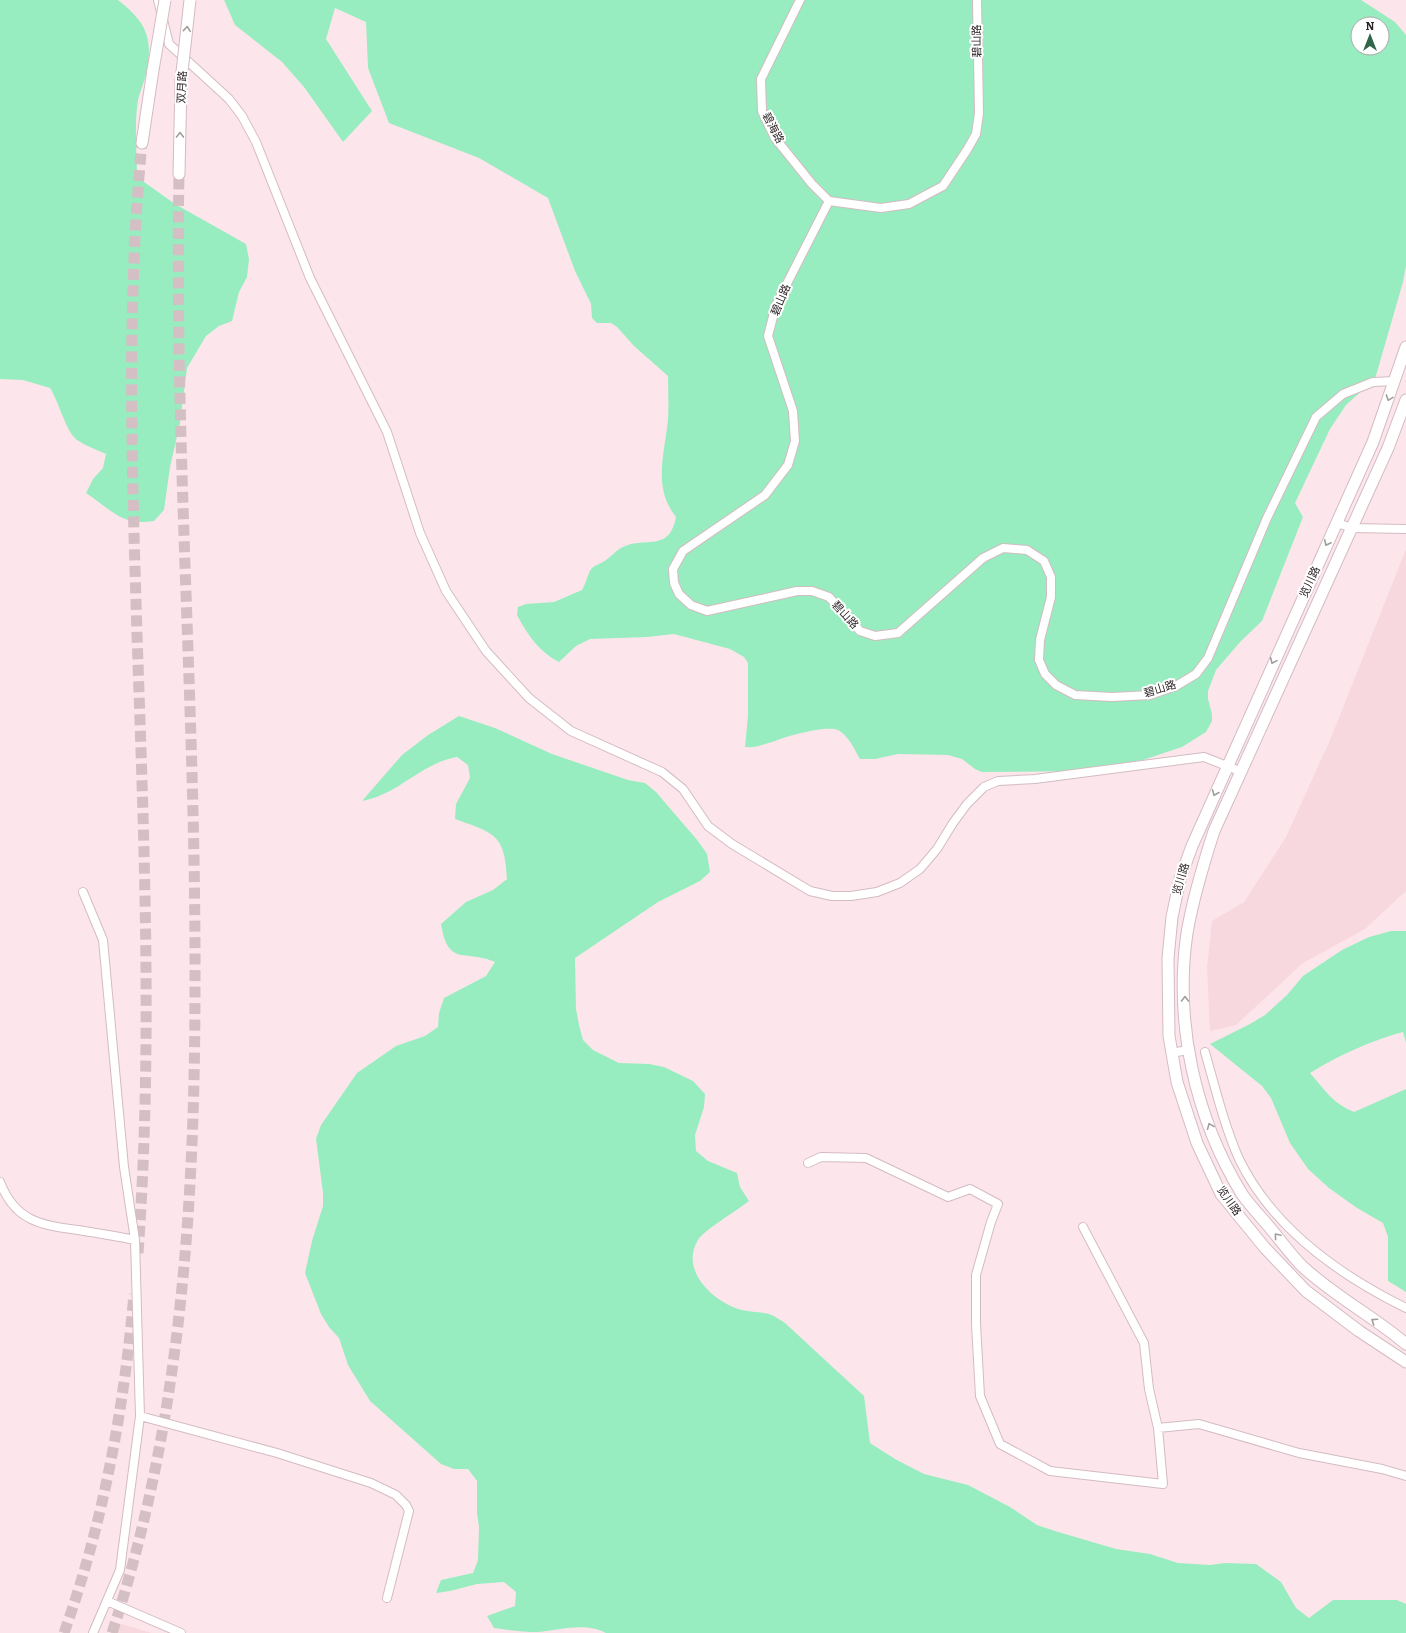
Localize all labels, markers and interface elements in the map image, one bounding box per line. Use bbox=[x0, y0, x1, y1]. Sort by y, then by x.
north arrow bbox=[1350, 16, 1390, 56]
text: N bbox=[1366, 20, 1375, 33]
street label: 碧山路 bbox=[970, 24, 984, 58]
one-way arrow bbox=[182, 26, 191, 32]
street label: 双月路 bbox=[175, 70, 189, 104]
street label: 碧海路 bbox=[760, 110, 786, 146]
one-way arrow bbox=[176, 132, 184, 138]
street label: 碧山路 bbox=[769, 282, 793, 318]
one-way arrow bbox=[1386, 394, 1394, 401]
one-way arrow bbox=[1324, 538, 1332, 546]
street label: 览川路 bbox=[1297, 564, 1323, 600]
street label: 碧山路 bbox=[829, 598, 861, 632]
one-way arrow bbox=[1270, 657, 1278, 664]
street label: 碧山路 bbox=[1142, 678, 1178, 700]
one-way arrow bbox=[1212, 788, 1220, 796]
street label: 览川路 bbox=[1170, 861, 1192, 897]
one-way arrow bbox=[1181, 996, 1189, 1002]
one-way arrow bbox=[1206, 1122, 1214, 1129]
street label: 览川路 bbox=[1214, 1184, 1244, 1218]
one-way arrow bbox=[1274, 1234, 1281, 1241]
one-way arrow bbox=[1371, 1318, 1378, 1326]

